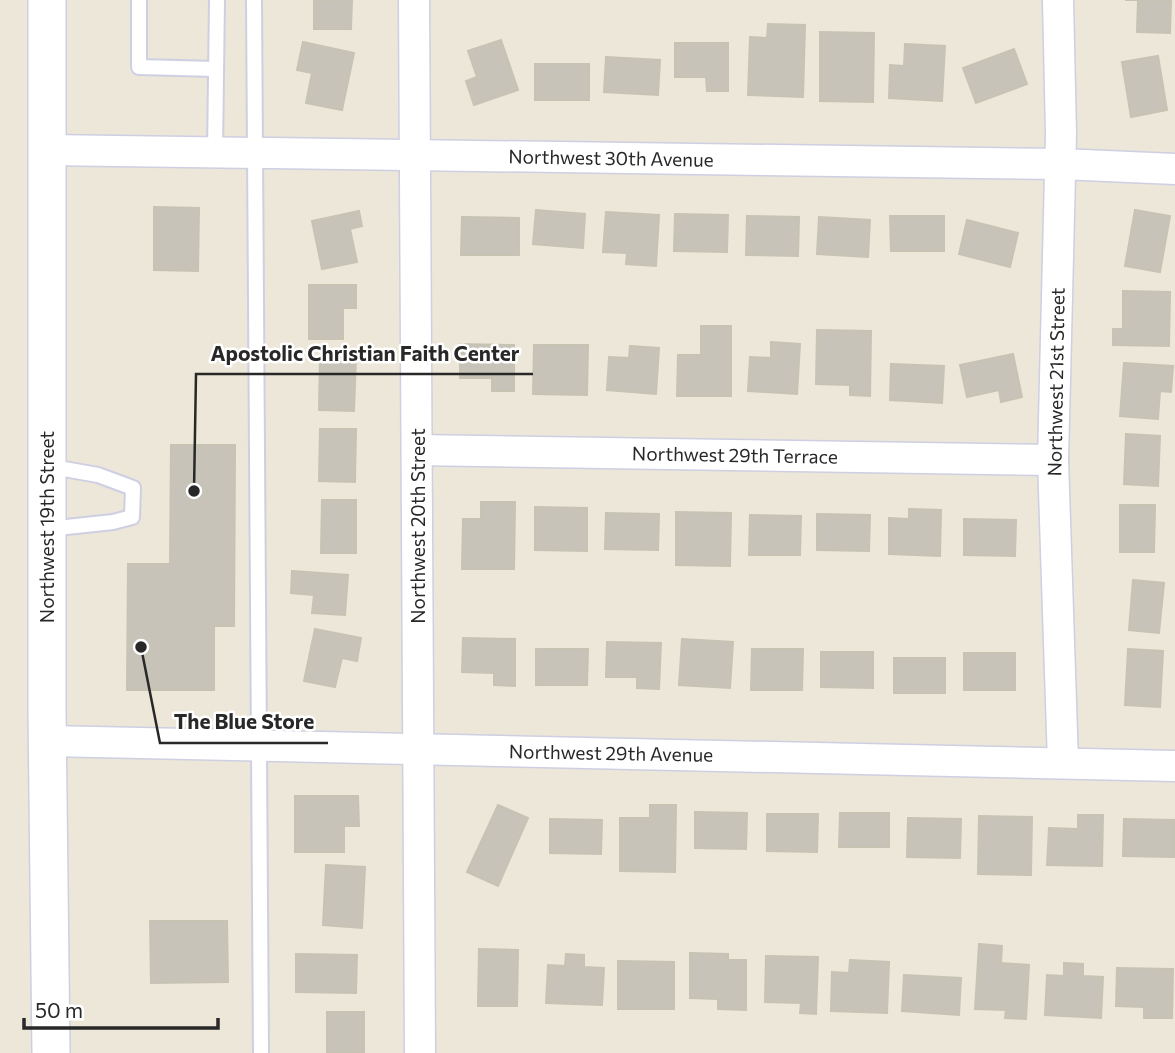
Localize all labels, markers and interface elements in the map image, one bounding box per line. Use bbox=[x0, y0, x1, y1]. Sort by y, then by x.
street label: Northwest 30th Avenue bbox=[508, 144, 714, 171]
street label: Northwest 21st Street bbox=[1042, 287, 1069, 477]
callout: Apostolic Christian Faith Center bbox=[196, 332, 533, 374]
text: Apostolic Christian Faith Center bbox=[211, 340, 520, 365]
street label: Northwest 20th Street bbox=[406, 428, 429, 624]
street label: Northwest 19th Street bbox=[35, 431, 58, 623]
street label: Northwest 29th Terrace bbox=[632, 441, 838, 468]
callout: The Blue Store bbox=[160, 701, 328, 743]
text: The Blue Store bbox=[174, 708, 314, 733]
street label: Northwest 29th Avenue bbox=[509, 739, 713, 766]
scale bar bbox=[24, 986, 219, 1030]
text: 50 m bbox=[35, 997, 83, 1022]

